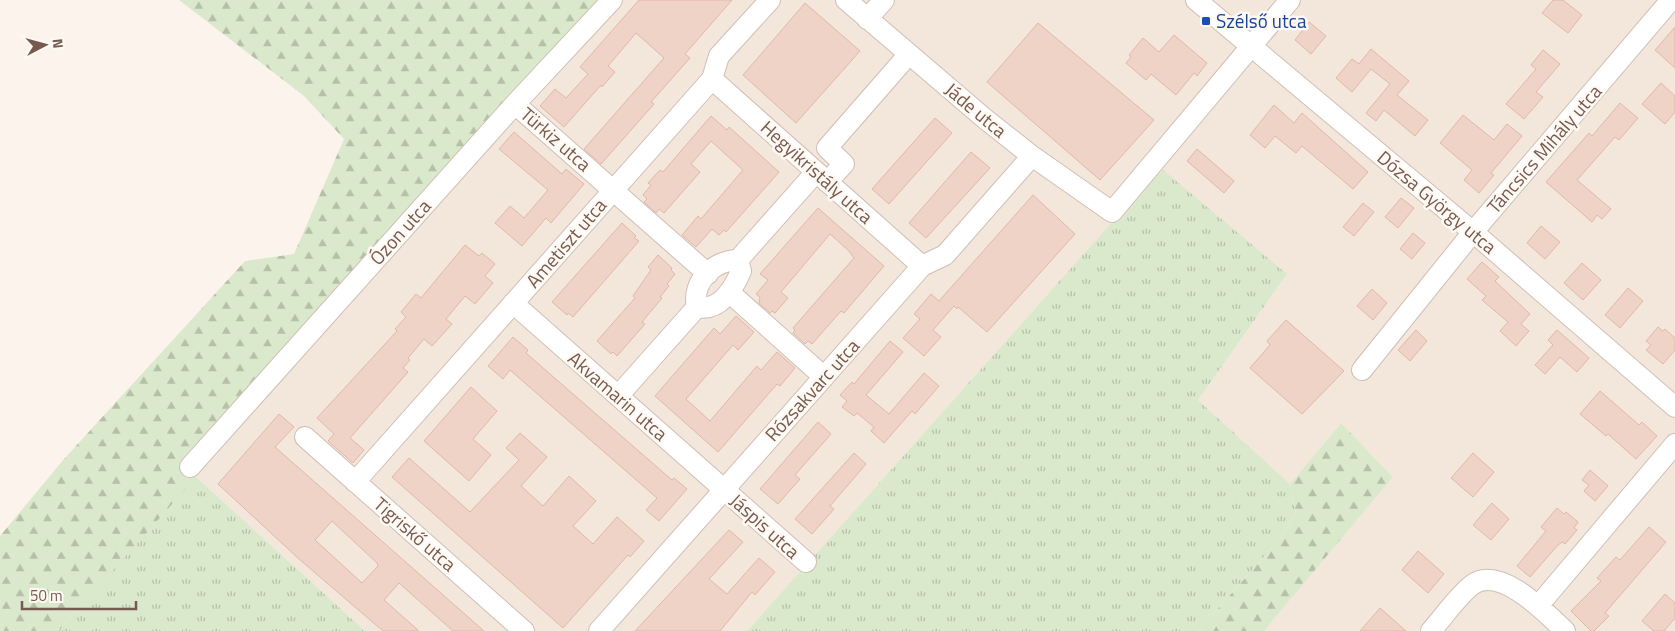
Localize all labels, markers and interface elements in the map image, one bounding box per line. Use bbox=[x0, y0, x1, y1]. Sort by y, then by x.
place label: Szélső utca bbox=[1216, 6, 1307, 35]
marker: Szélső utca bbox=[1200, 15, 1212, 27]
north arrow bbox=[20, 20, 70, 70]
text: N bbox=[47, 38, 69, 50]
street label: Jáde utca bbox=[939, 75, 1014, 145]
street label: Táncsics Mihály utca bbox=[1479, 77, 1608, 220]
street label: Türkiz utca bbox=[514, 100, 599, 178]
street label: Hegyikristály utca bbox=[755, 113, 880, 230]
street label: Dózsa György utca bbox=[1371, 143, 1504, 261]
street label: Ametiszt utca bbox=[518, 191, 613, 294]
street label: Ózon utca bbox=[362, 192, 438, 271]
street label: Rózsakvarc utca bbox=[758, 331, 866, 447]
street label: Akvamarin utca bbox=[562, 344, 675, 448]
street label: Jáspis utca bbox=[724, 486, 807, 565]
street label: Tigriskő utca bbox=[368, 490, 463, 578]
scale bar bbox=[22, 578, 136, 610]
text: 50 m bbox=[30, 584, 63, 607]

